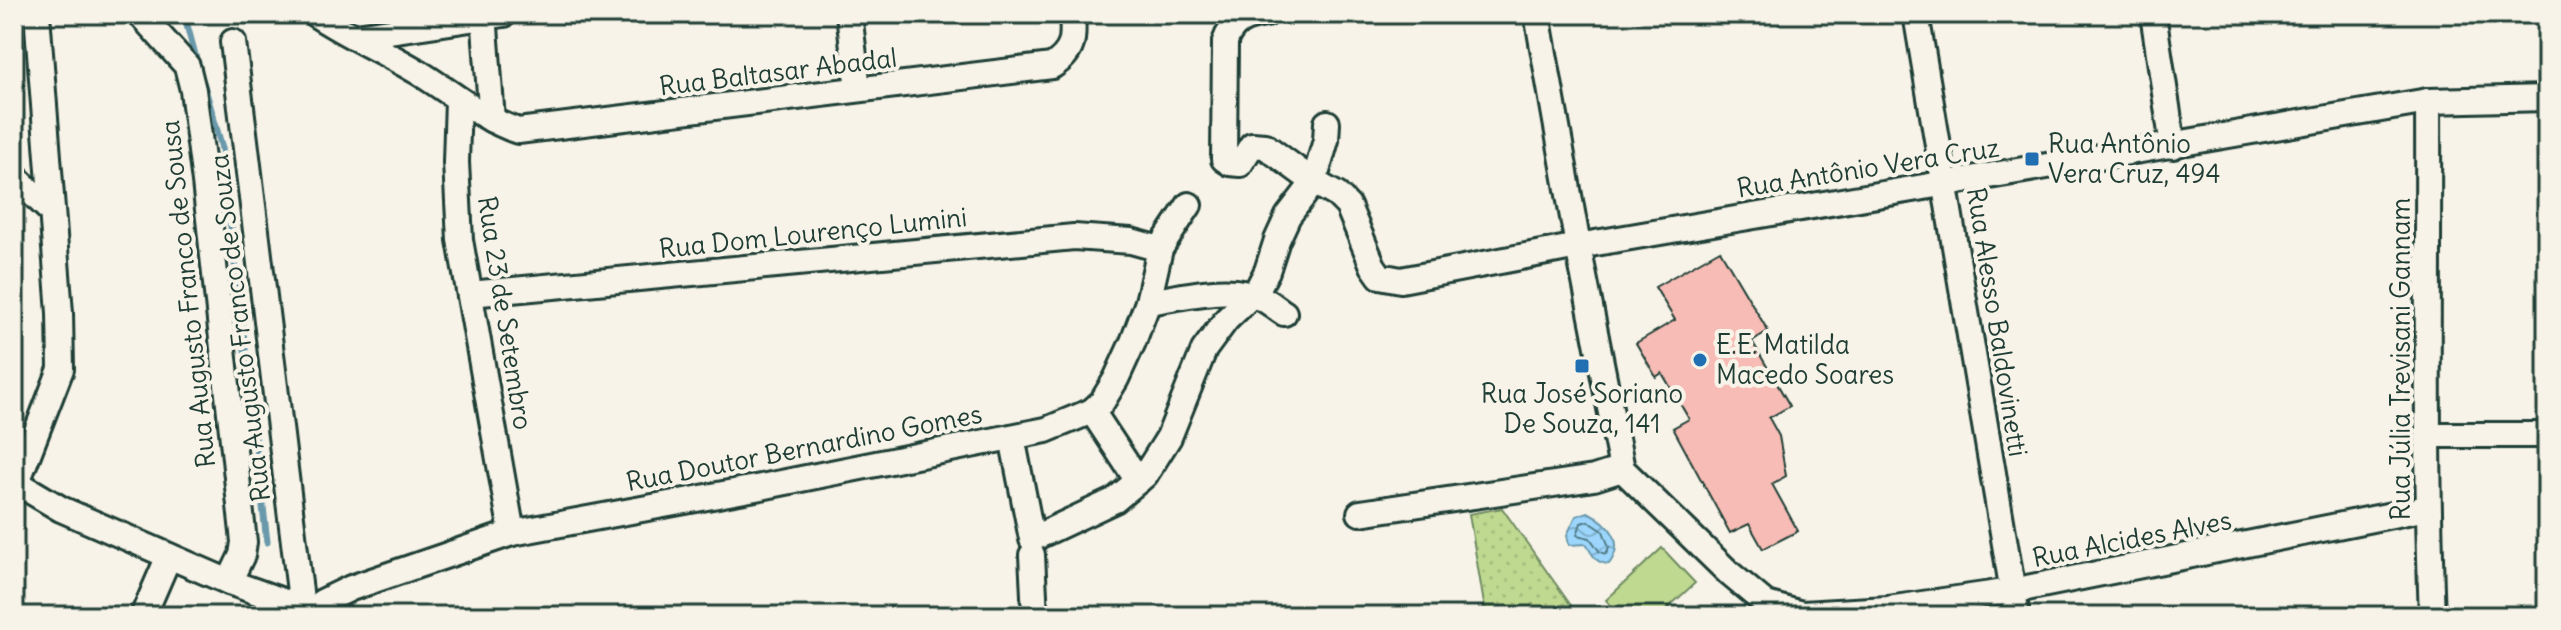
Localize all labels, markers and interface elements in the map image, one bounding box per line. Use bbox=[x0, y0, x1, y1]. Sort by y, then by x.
street label: Rua Baltasar Abadal bbox=[657, 41, 899, 102]
street label: Rua Augusto Franco de Sousa bbox=[153, 119, 222, 469]
place label: Rua Antônio Vera Cruz, 494 bbox=[2048, 127, 2220, 190]
street label: Rua Antônio Vera Cruz bbox=[1735, 130, 2001, 205]
marker: Rua Antônio Vera Cruz, 494 bbox=[2023, 150, 2041, 168]
street label: Rua Augusto Franco de Souza bbox=[202, 153, 277, 504]
street label: Rua Alesso Baldovinetti bbox=[1960, 185, 2035, 459]
street label: Rua 23 de Setembro bbox=[471, 194, 540, 432]
street label: Rua Júlia Trevisani Gannam bbox=[2384, 198, 2417, 520]
street label: Rua Dom Lourenço Lumini bbox=[657, 200, 969, 265]
place label: E.E. Matilda Macedo Soares bbox=[1716, 328, 1894, 391]
marker: E.E. Matilda Macedo Soares bbox=[1691, 351, 1709, 369]
marker: Rua José Soriano De Souza, 141 bbox=[1573, 357, 1591, 375]
place label: Rua José Soriano De Souza, 141 bbox=[1481, 377, 1683, 440]
street label: Rua Doutor Bernardino Gomes bbox=[623, 397, 985, 498]
street label: Rua Alcides Alves bbox=[2029, 503, 2234, 574]

